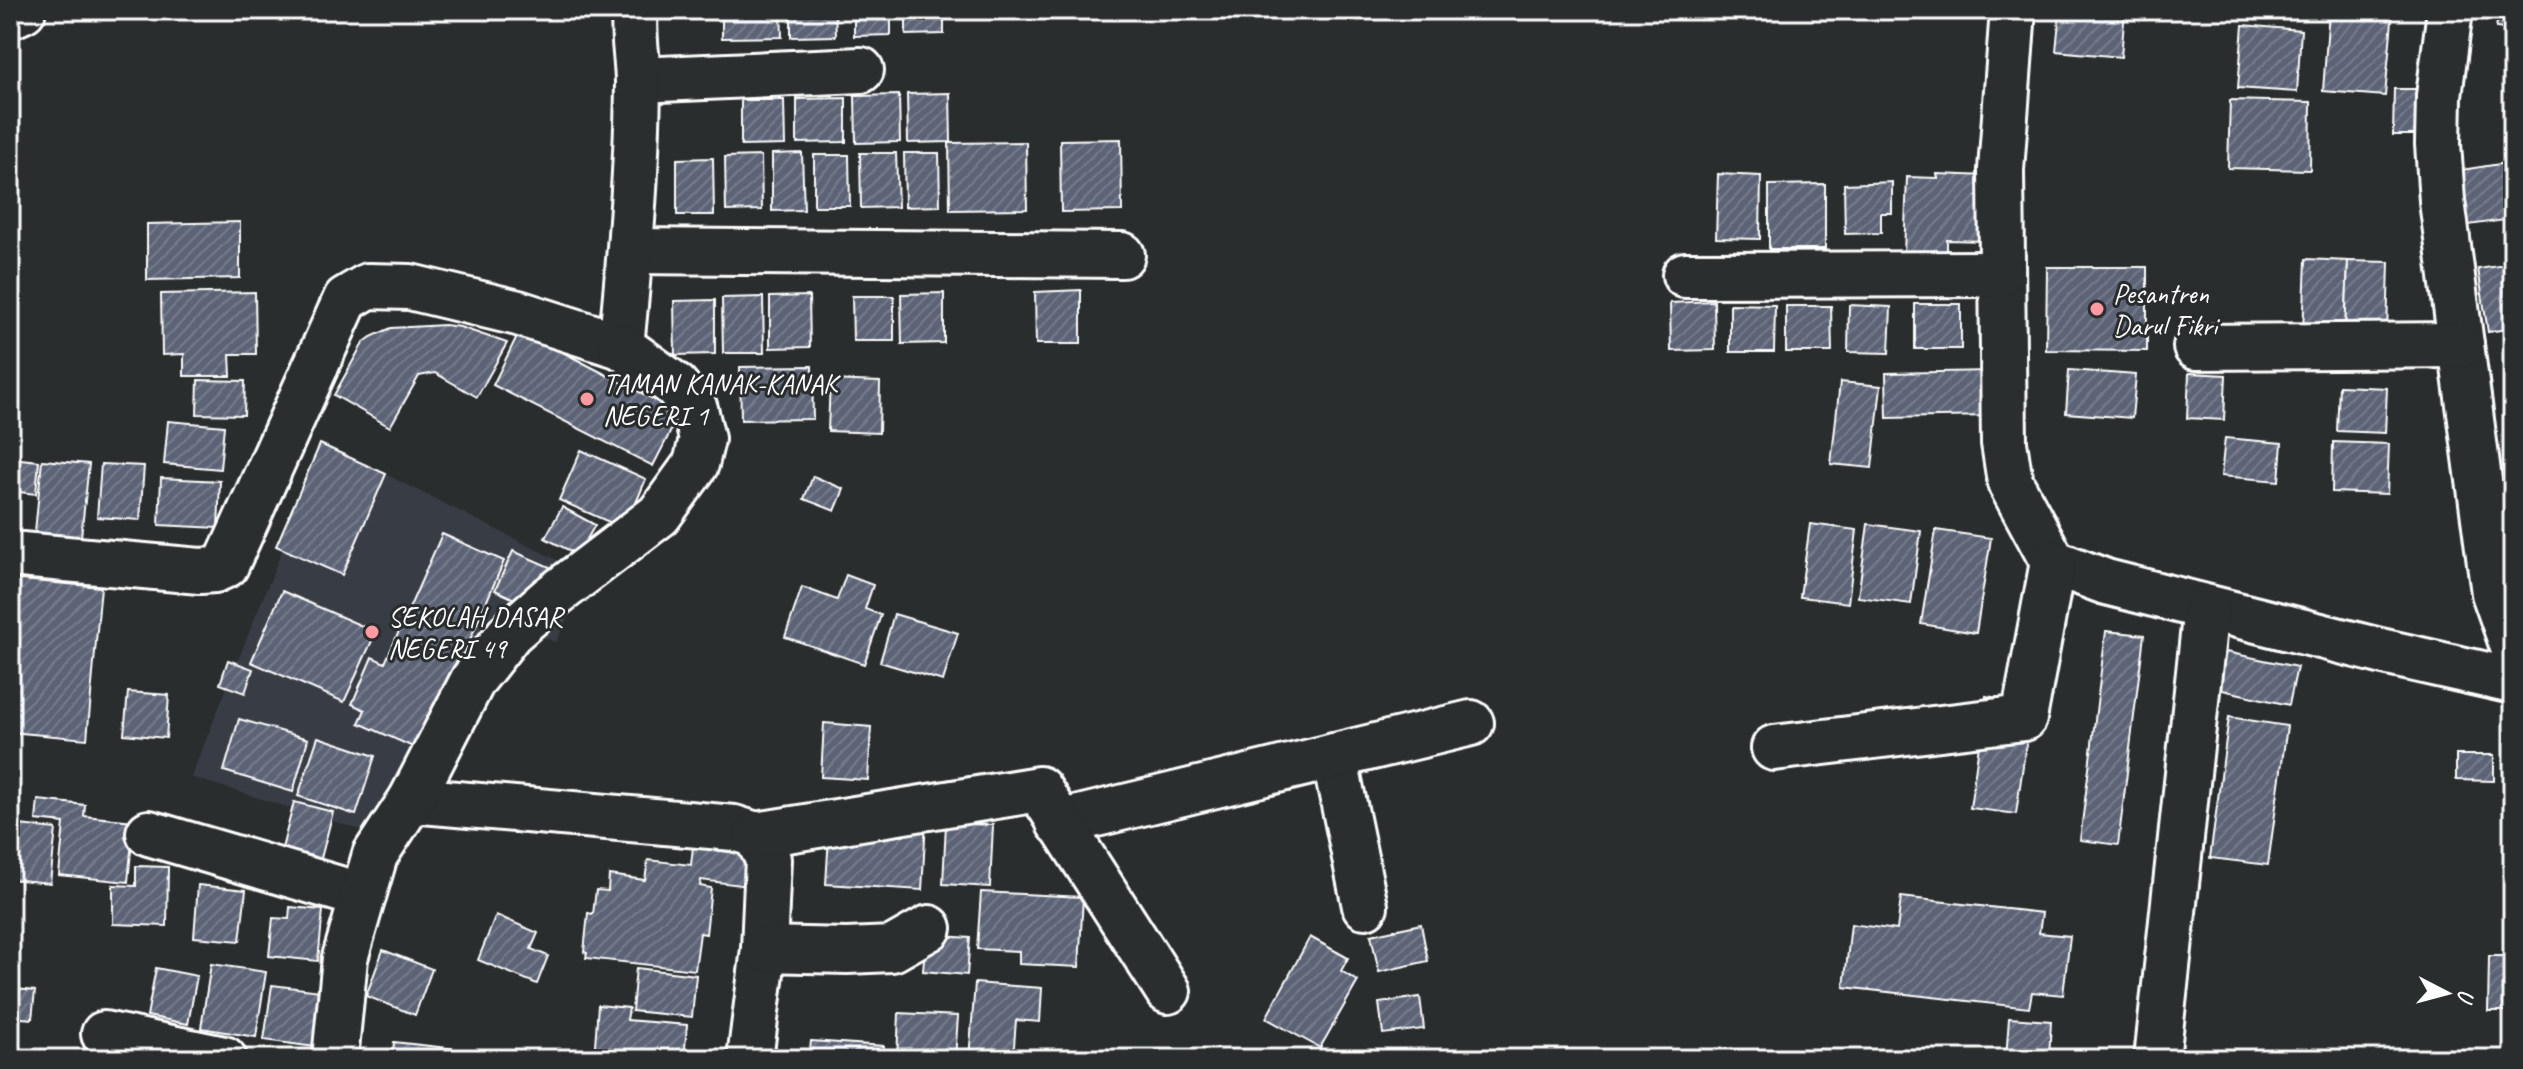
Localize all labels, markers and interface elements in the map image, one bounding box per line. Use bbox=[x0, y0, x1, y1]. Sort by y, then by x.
place label: Pesantren Darul Fikri bbox=[2113, 276, 2221, 343]
marker: Pesantren Darul Fikri bbox=[2088, 300, 2106, 318]
place label: TAMAN KANAK-KANAK NEGERI 1 bbox=[603, 366, 841, 433]
marker: TAMAN KANAK-KANAK NEGERI 1 bbox=[578, 390, 596, 408]
place label: SEKOLAH DASAR NEGERI 49 bbox=[388, 599, 565, 666]
marker: SEKOLAH DASAR NEGERI 49 bbox=[363, 623, 381, 641]
north arrow bbox=[2407, 953, 2487, 1033]
text: U bbox=[2451, 988, 2480, 1006]

